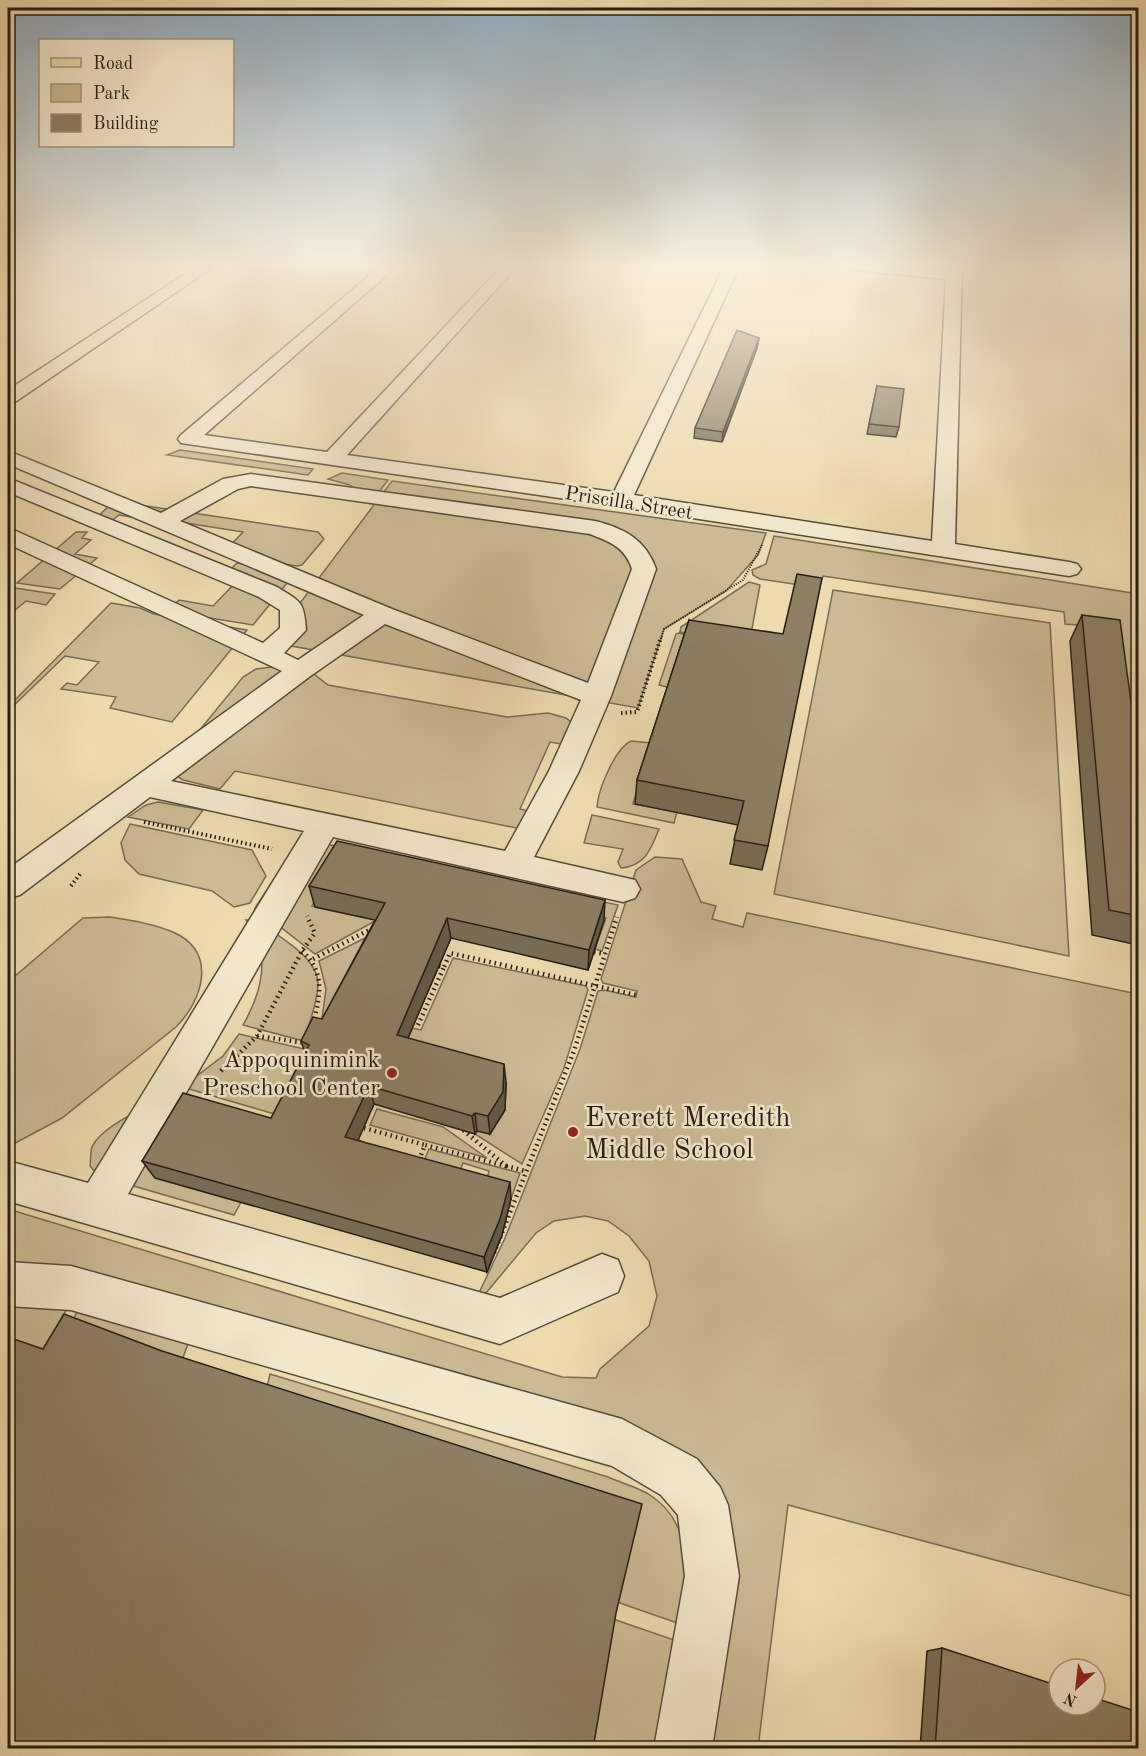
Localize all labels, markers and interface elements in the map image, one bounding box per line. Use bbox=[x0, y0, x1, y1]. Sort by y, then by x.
legend bbox=[39, 39, 234, 147]
text: Road bbox=[93, 55, 133, 73]
text: Park bbox=[93, 85, 130, 103]
text: Building bbox=[93, 115, 159, 133]
street label: Priscilla Street bbox=[563, 484, 694, 524]
place label: Appoquinimink Preschool Center bbox=[202, 1049, 380, 1101]
marker: Appoquinimink Preschool Center bbox=[385, 1066, 399, 1080]
place label: Everett Meredith Middle School bbox=[585, 1105, 790, 1165]
marker: Everett Meredith Middle School bbox=[566, 1125, 580, 1139]
north arrow bbox=[1047, 1657, 1107, 1717]
text: N bbox=[1061, 1688, 1080, 1708]

